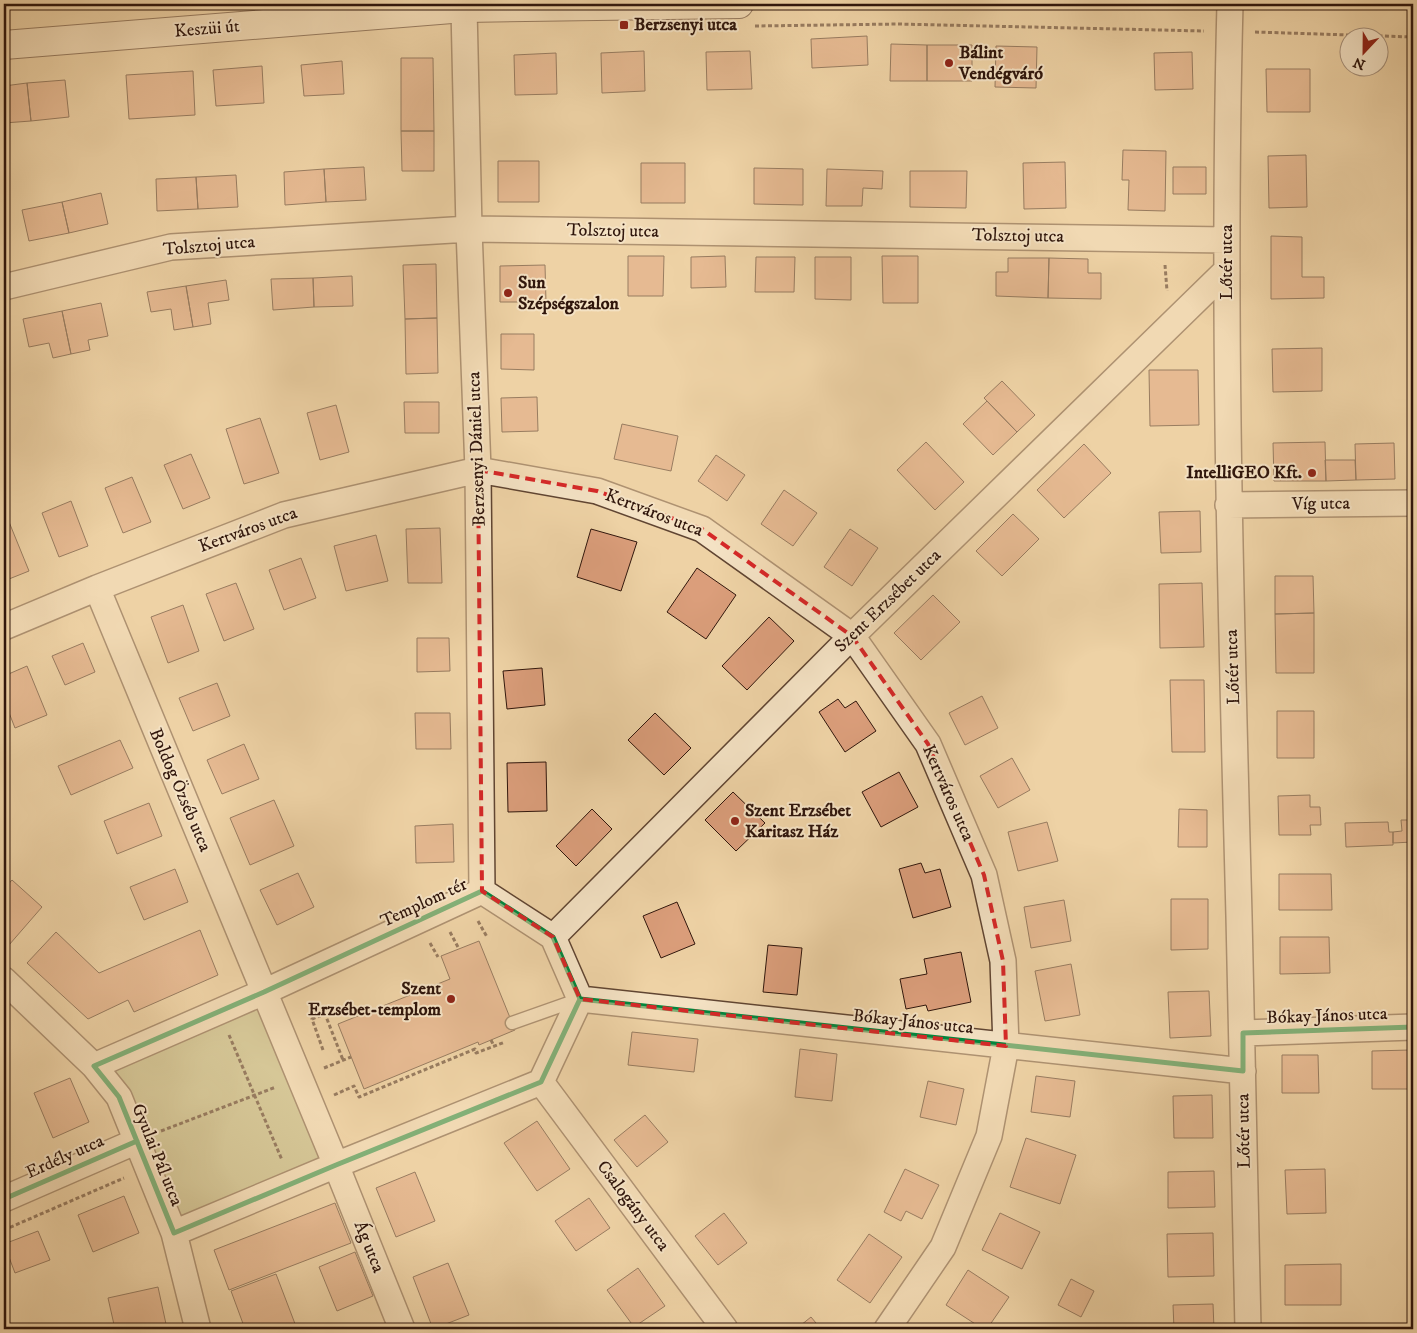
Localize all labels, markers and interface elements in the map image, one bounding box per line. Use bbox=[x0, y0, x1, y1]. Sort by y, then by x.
place label: Berzsenyi utca bbox=[634, 14, 737, 36]
street label: Keszüi út bbox=[173, 15, 241, 43]
marker: Berzsenyi utca bbox=[618, 19, 630, 31]
north arrow bbox=[1340, 28, 1390, 78]
place label: Bálint Vendégváró bbox=[958, 42, 1043, 85]
text: N bbox=[1350, 52, 1368, 74]
marker: Bálint Vendégváró bbox=[943, 57, 955, 69]
street label: Tolsztoj utca bbox=[567, 219, 660, 243]
street label: Tolsztoj utca bbox=[972, 224, 1065, 248]
street label: Lőtér utca bbox=[1216, 224, 1238, 300]
street label: Tolsztoj utca bbox=[162, 231, 256, 261]
place label: Sun Szépségszalon bbox=[518, 272, 619, 315]
marker: Sun Szépségszalon bbox=[502, 287, 514, 299]
street label: Berzsenyi Dániel utca bbox=[463, 371, 491, 527]
place label: IntelliGEO Kft. bbox=[1186, 462, 1302, 484]
marker: IntelliGEO Kft. bbox=[1306, 467, 1318, 479]
street label: Kertváros utca bbox=[602, 484, 706, 542]
street label: Víg utca bbox=[1291, 492, 1351, 516]
street label: Kertváros utca bbox=[196, 502, 301, 558]
street label: Szent Erzsébet utca bbox=[830, 544, 946, 657]
street label: Lőtér utca bbox=[1221, 629, 1245, 705]
street label: Boldog Özséb utca bbox=[144, 725, 216, 855]
street label: Kertváros utca bbox=[917, 741, 979, 845]
place label: Szent Erzsébet Karitasz Ház bbox=[745, 800, 851, 843]
marker: Szent Erzsébet Karitasz Ház bbox=[729, 815, 741, 827]
street label: Templom tér bbox=[377, 873, 471, 933]
place label: Szent Erzsébet-templom bbox=[308, 978, 441, 1021]
marker: Szent Erzsébet-templom bbox=[445, 993, 457, 1005]
street label: Bókay János utca bbox=[1266, 1003, 1388, 1029]
street label: Bókay János utca bbox=[852, 1005, 975, 1039]
street label: Lőtér utca bbox=[1232, 1093, 1256, 1169]
street label: Gyulai Pál utca bbox=[126, 1101, 188, 1210]
street label: Erdély utca bbox=[22, 1130, 108, 1184]
street label: Csalogány utca bbox=[592, 1156, 674, 1256]
street label: Ág utca bbox=[349, 1217, 390, 1276]

